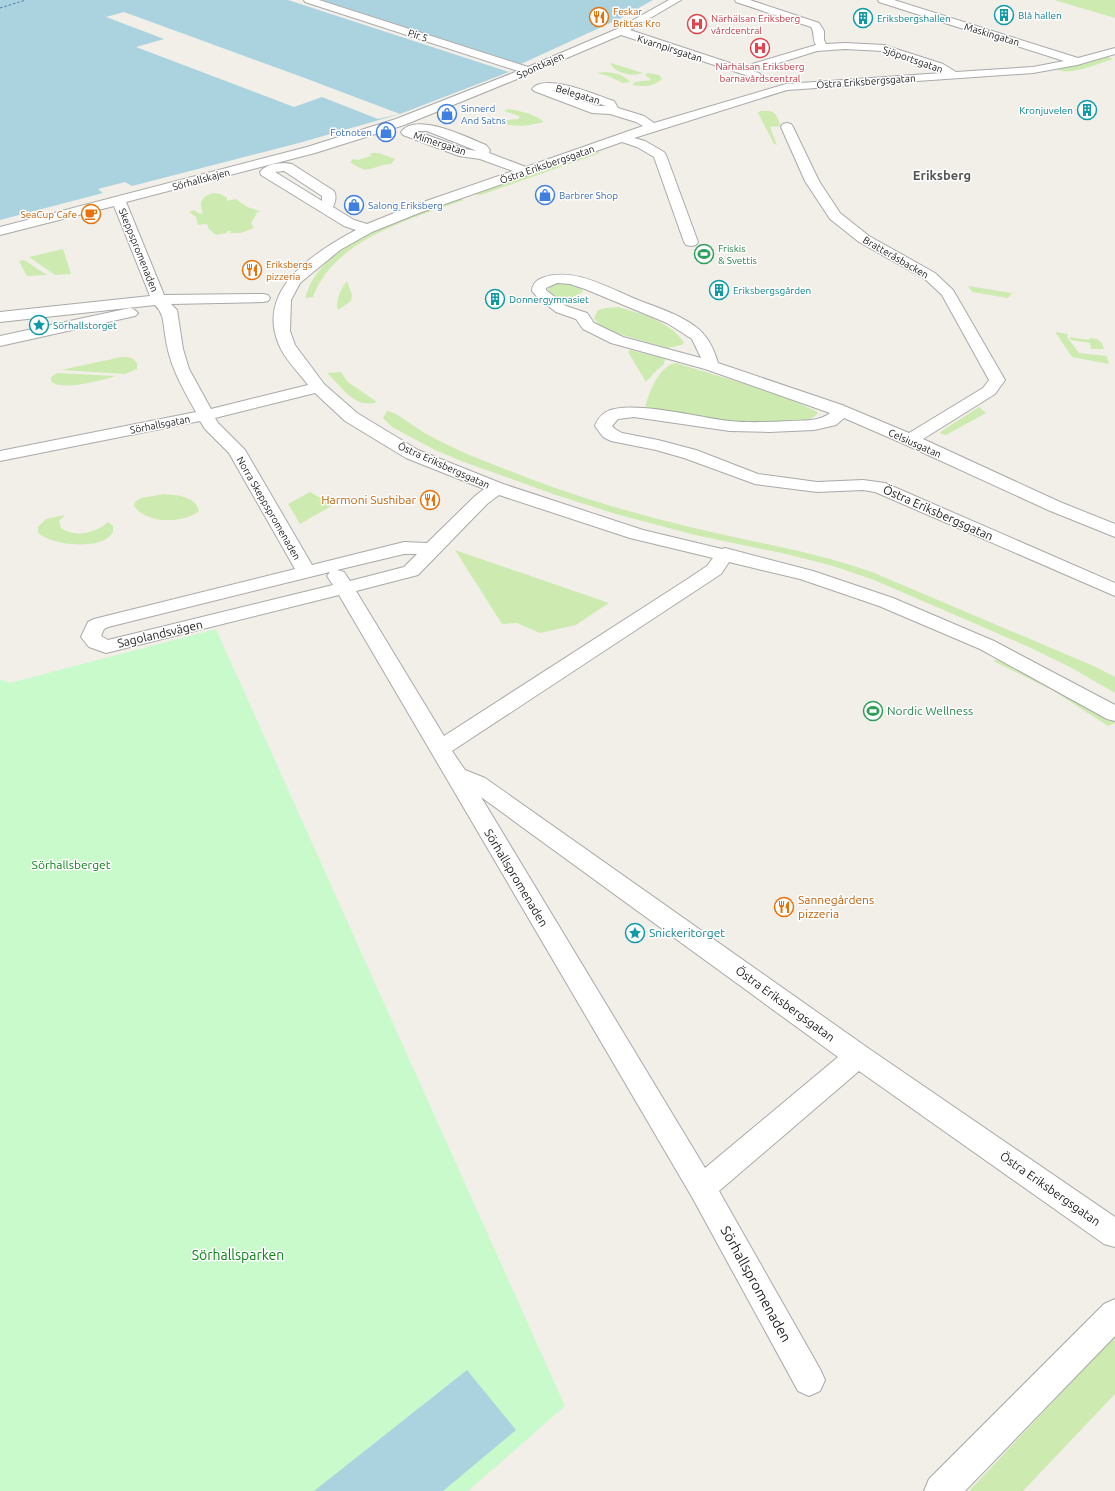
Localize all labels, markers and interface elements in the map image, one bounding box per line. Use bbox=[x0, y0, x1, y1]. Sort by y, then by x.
building icon: Blå hallen bbox=[993, 4, 1015, 26]
restaurant icon: Feskar Brittas Kro bbox=[588, 6, 610, 28]
place label: Feskar Brittas Kro bbox=[613, 6, 661, 29]
building icon: Eriksbergshallen bbox=[852, 7, 874, 29]
place label: Blå hallen bbox=[1018, 10, 1062, 21]
hospital icon: Närhälsan Eriksberg vårdcentral bbox=[686, 13, 708, 35]
place label: Närhälsan Eriksberg vårdcentral bbox=[711, 13, 800, 36]
place label: Eriksbergshallen bbox=[877, 13, 951, 24]
street label: Maskingatan bbox=[963, 21, 1021, 48]
street label: Pir 5 bbox=[407, 27, 429, 44]
street label: Kvarnpirsgatan bbox=[636, 33, 704, 64]
hospital icon: Närhälsan Eriksberg barnavårdscentral bbox=[749, 37, 771, 59]
street label: Sjöportsgatan bbox=[881, 44, 944, 75]
street label: Spontkajen bbox=[515, 50, 565, 81]
place label: Närhälsan Eriksberg barnavårdscentral bbox=[715, 61, 805, 84]
street label: Östra Eriksbergsgatan bbox=[816, 73, 916, 90]
street label: Belegatan bbox=[554, 83, 601, 106]
building icon: Kronjuvelen bbox=[1076, 99, 1098, 121]
shop icon: Sinnerd And Satns bbox=[436, 103, 458, 125]
place label: Sinnerd And Satns bbox=[461, 103, 506, 126]
place label: Kronjuvelen bbox=[1019, 105, 1073, 116]
shop icon: Fotnoten bbox=[375, 121, 397, 143]
place label: Fotnoten bbox=[330, 127, 372, 138]
street label: Mimergatan bbox=[412, 130, 468, 157]
street label: Östra Eriksbergsgatan bbox=[498, 143, 596, 186]
street label: Sörhallskajen bbox=[171, 167, 231, 192]
district label: Eriksberg bbox=[913, 168, 971, 182]
shop icon: Barbrer Shop bbox=[534, 184, 556, 206]
place label: Barbrer Shop bbox=[559, 190, 618, 201]
shop icon: Salong Eriksberg bbox=[343, 194, 365, 216]
place label: Salong Eriksberg bbox=[368, 200, 443, 211]
cafe icon: SeaCup Cafe bbox=[80, 203, 102, 225]
street label: Skeppspromenaden bbox=[117, 207, 160, 294]
place label: SeaCup Cafe bbox=[21, 209, 77, 220]
street label: Bratteråsbacken bbox=[861, 234, 930, 281]
sports icon: Friskis & Svettis bbox=[693, 243, 715, 265]
place label: Friskis & Svettis bbox=[718, 243, 757, 266]
restaurant icon: Eriksbergs pizzeria bbox=[241, 259, 263, 281]
place label: Eriksbergs pizzeria bbox=[266, 259, 312, 282]
building icon: Eriksbergsgården bbox=[708, 279, 730, 301]
place label: Eriksbergsgården bbox=[733, 285, 811, 296]
building icon: Donnergymnasiet bbox=[484, 288, 506, 310]
place label: Donnergymnasiet bbox=[509, 294, 589, 305]
place icon: Sörhallstorget bbox=[28, 314, 50, 336]
place label: Sörhallstorget bbox=[53, 320, 117, 331]
street label: Sörhallsgatan bbox=[129, 413, 191, 436]
street label: Celsiusgatan bbox=[887, 427, 943, 460]
street label: Östra Eriksbergsgatan bbox=[396, 440, 491, 491]
street label: Norra Skeppspromenaden bbox=[234, 455, 303, 562]
street label: Östra Eriksbergsgatan bbox=[881, 482, 995, 543]
restaurant icon: Harmoni Sushibar bbox=[419, 489, 441, 511]
place label: Harmoni Sushibar bbox=[321, 493, 416, 506]
street label: Sagolandsvägen bbox=[116, 617, 204, 650]
sports icon: Nordic Wellness bbox=[862, 700, 884, 722]
place label: Nordic Wellness bbox=[887, 704, 973, 717]
street label: Sörhallspromenaden bbox=[482, 827, 551, 929]
park label: Sörhallsberget bbox=[32, 858, 111, 871]
place label: Sannegårdens pizzeria bbox=[798, 893, 874, 920]
restaurant icon: Sannegårdens pizzeria bbox=[773, 896, 795, 918]
place icon: Snickeritorget bbox=[624, 922, 646, 944]
place label: Snickeritorget bbox=[649, 926, 725, 939]
street label: Östra Eriksbergsgatan bbox=[733, 963, 837, 1044]
street label: Östra Eriksbergsgatan bbox=[998, 1149, 1103, 1228]
street label: Sörhallspromenaden bbox=[717, 1223, 795, 1345]
park label: Sörhallsparken bbox=[192, 1247, 284, 1263]

